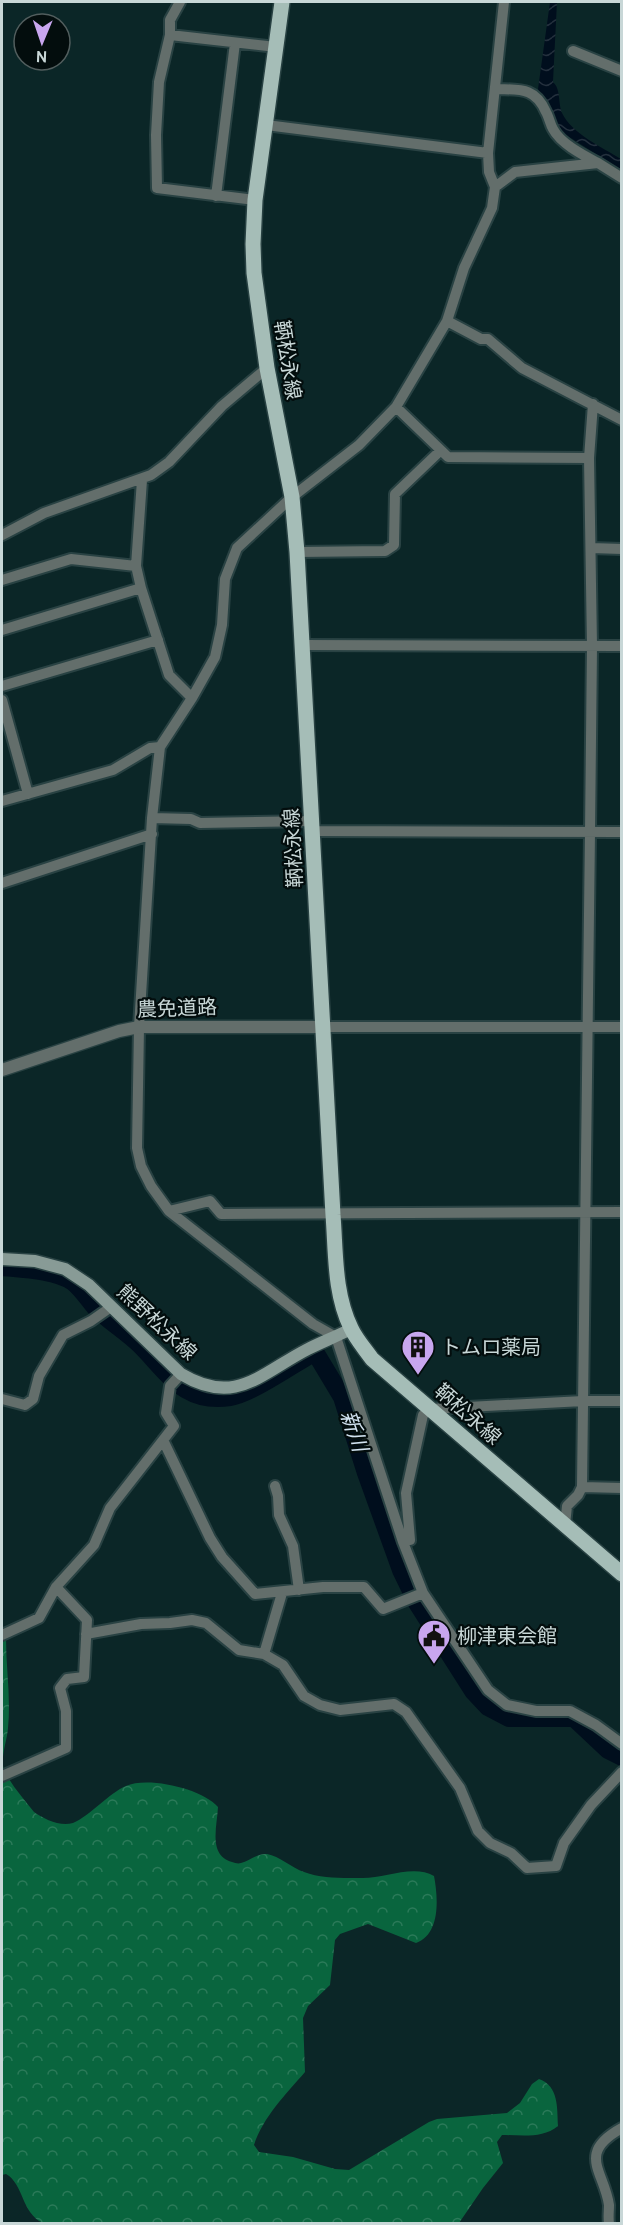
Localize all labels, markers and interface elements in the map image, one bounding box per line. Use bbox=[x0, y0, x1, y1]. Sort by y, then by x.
north arrow bbox=[12, 12, 72, 72]
text: N bbox=[35, 45, 48, 65]
street label: 鞆松永線 bbox=[267, 319, 305, 402]
street label: 鞆松永線 bbox=[280, 807, 310, 889]
street label: 農免道路 bbox=[137, 996, 217, 1024]
street label: 熊野松永線 bbox=[110, 1280, 201, 1367]
building icon: トムロ薬局 bbox=[400, 1329, 436, 1376]
place label: トムロ薬局 bbox=[441, 1336, 541, 1362]
street label: 鞆松永線 bbox=[428, 1379, 505, 1452]
water label: 新川 bbox=[333, 1407, 373, 1458]
public building icon: 柳津東会館 bbox=[416, 1618, 452, 1665]
place label: 柳津東会館 bbox=[457, 1625, 557, 1651]

